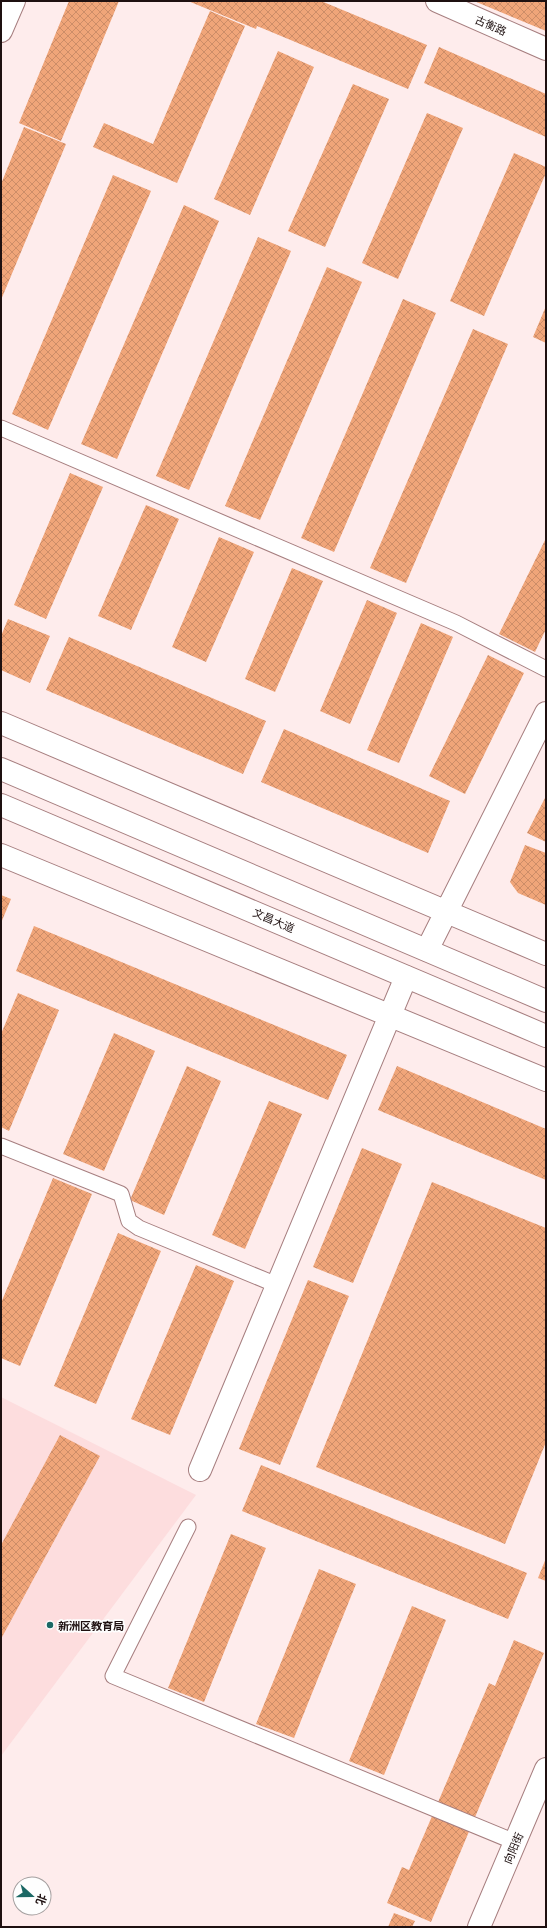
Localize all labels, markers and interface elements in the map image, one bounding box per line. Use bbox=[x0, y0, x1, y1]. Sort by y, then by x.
street label: 古衡路 bbox=[473, 12, 509, 38]
street label: 文昌大道 bbox=[251, 905, 297, 935]
place label: 新洲区教育局 bbox=[58, 1619, 124, 1632]
marker: 新洲区教育局 bbox=[45, 1620, 55, 1630]
street label: 向阳街 bbox=[501, 1830, 525, 1866]
north arrow bbox=[12, 1876, 52, 1916]
text: 北 bbox=[34, 1892, 50, 1907]

